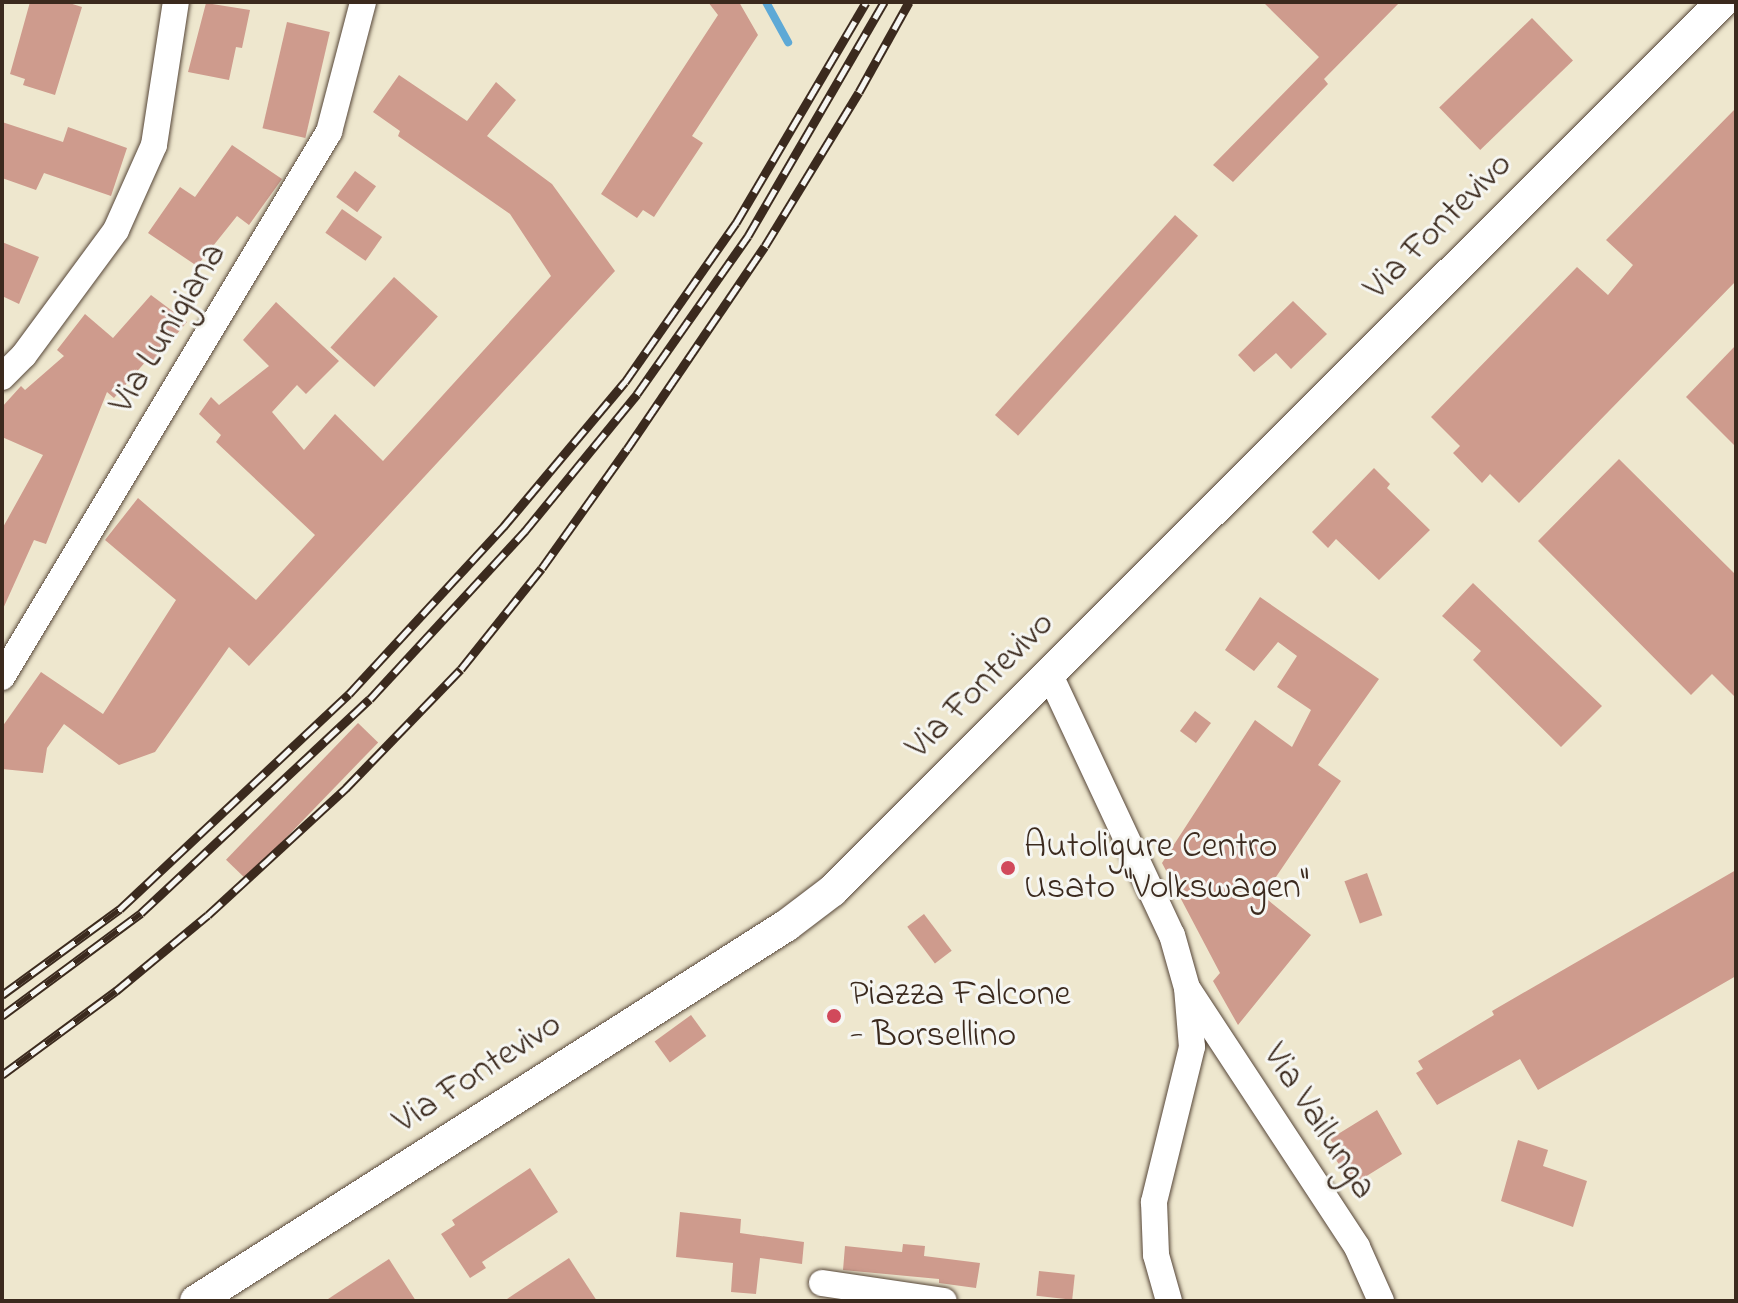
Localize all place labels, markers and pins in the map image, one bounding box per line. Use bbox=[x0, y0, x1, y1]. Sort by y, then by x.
place label: Autoligure Centro Usato "Volkswagen" bbox=[1024, 825, 1309, 910]
marker: Autoligure Centro Usato "Volkswagen" bbox=[999, 859, 1017, 877]
place label: Piazza Falcone - Borsellino bbox=[850, 973, 1071, 1058]
marker: Piazza Falcone - Borsellino bbox=[825, 1007, 843, 1025]

